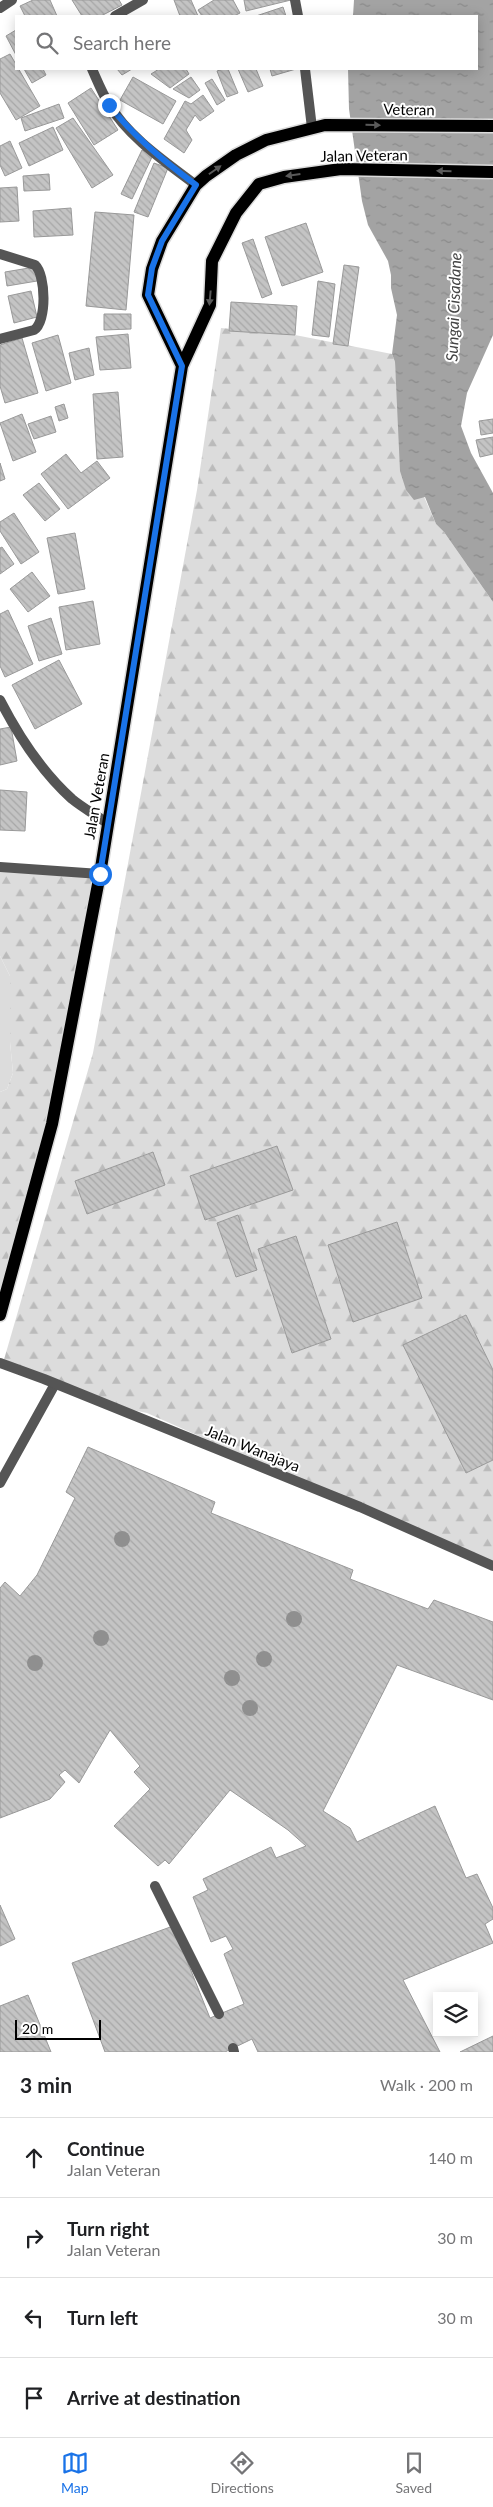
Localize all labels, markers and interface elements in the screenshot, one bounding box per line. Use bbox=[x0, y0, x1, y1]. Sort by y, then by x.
search box bbox=[15, 15, 478, 70]
icon: search bbox=[33, 29, 61, 57]
text: Search here bbox=[73, 31, 171, 54]
route end bbox=[98, 94, 121, 117]
street label: Veteran bbox=[383, 100, 435, 118]
one-way arrow bbox=[366, 121, 382, 129]
street label: Jalan Veteran bbox=[320, 145, 408, 165]
one-way arrow bbox=[208, 165, 222, 175]
one-way arrow bbox=[436, 167, 452, 175]
one-way arrow bbox=[285, 172, 301, 180]
water label: Sungai Cisadane bbox=[442, 252, 464, 362]
one-way arrow bbox=[206, 290, 214, 306]
street label: Jalan Veteran bbox=[80, 751, 112, 841]
route start bbox=[89, 863, 112, 886]
street label: Jalan Wanajaya bbox=[203, 1421, 303, 1475]
map controls bbox=[433, 1992, 478, 2037]
button: layers bbox=[433, 1992, 478, 2037]
scale bar bbox=[15, 2017, 101, 2040]
text: 20 m bbox=[22, 2020, 53, 2037]
text: 3 min bbox=[20, 2072, 72, 2097]
text: Walk · 200 m bbox=[380, 2075, 473, 2094]
text: Continue bbox=[67, 2137, 145, 2160]
icon: ahead bbox=[20, 2144, 48, 2172]
text: 140 m bbox=[428, 2148, 473, 2167]
text: Jalan Veteran bbox=[67, 2160, 160, 2179]
text: Turn right bbox=[67, 2217, 149, 2240]
icon: right bbox=[20, 2224, 48, 2252]
text: 30 m bbox=[437, 2228, 473, 2247]
text: Jalan Veteran bbox=[67, 2240, 160, 2259]
icon: left bbox=[20, 2304, 48, 2332]
text: Turn left bbox=[67, 2306, 138, 2329]
text: 30 m bbox=[437, 2308, 473, 2327]
icon: arrive bbox=[20, 2384, 48, 2412]
text: Arrive at destination bbox=[67, 2386, 240, 2409]
tab: Map bbox=[61, 2449, 89, 2496]
tab: Directions bbox=[211, 2449, 274, 2496]
tab: Saved bbox=[396, 2449, 432, 2496]

